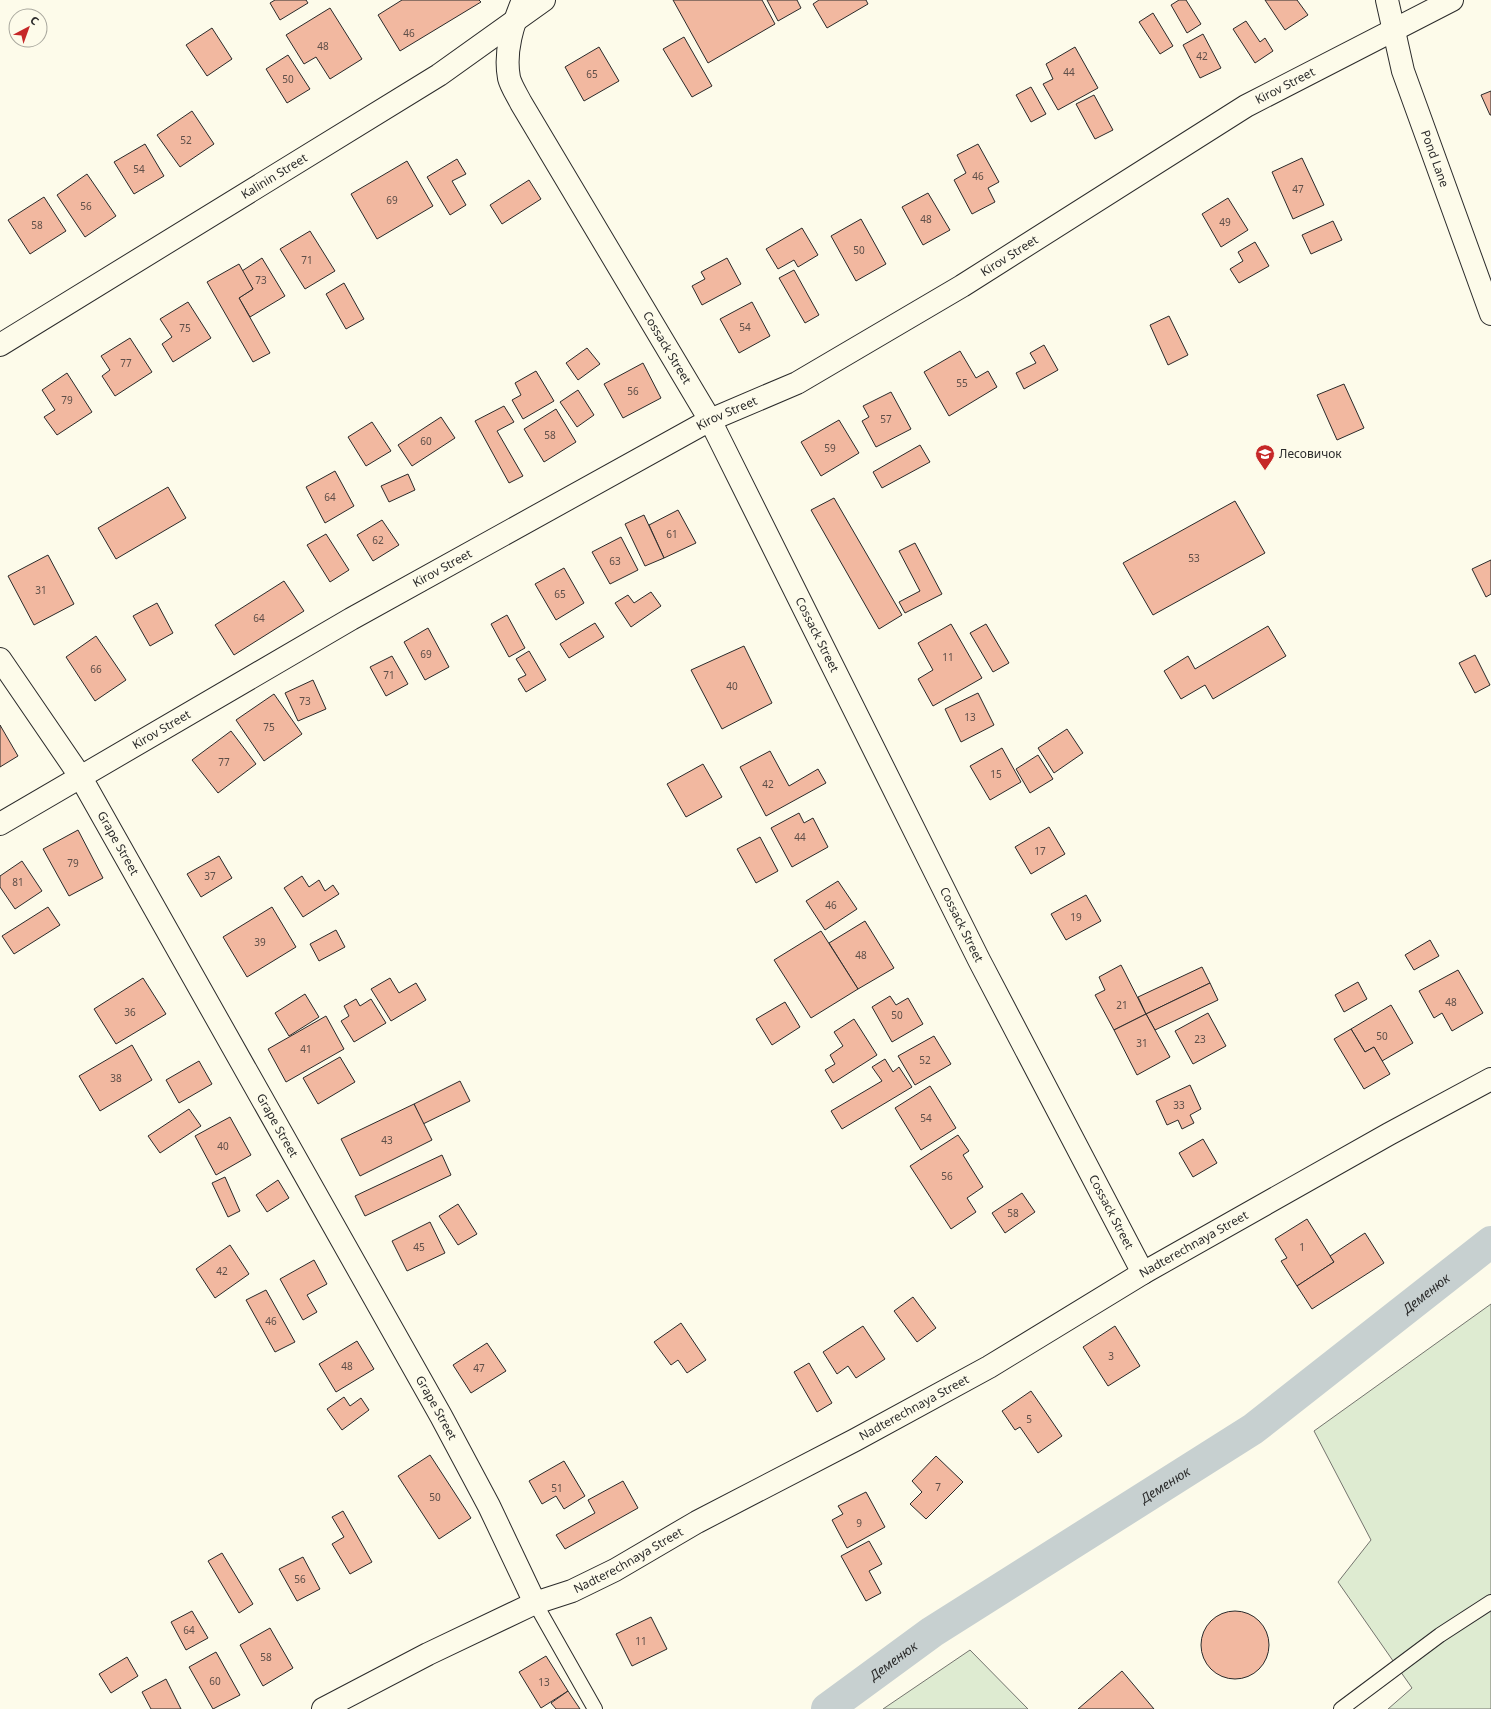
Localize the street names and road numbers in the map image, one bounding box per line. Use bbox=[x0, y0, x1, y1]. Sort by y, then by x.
street label: Kirov Street bbox=[1252, 63, 1318, 108]
street label: Pond Lane bbox=[1417, 128, 1453, 190]
street label: Kalinin Street bbox=[238, 149, 311, 203]
street label: Kirov Street bbox=[977, 231, 1042, 280]
street label: Cossack Street bbox=[639, 308, 696, 388]
street label: Kirov Street bbox=[693, 392, 760, 434]
street label: Kirov Street bbox=[410, 544, 475, 591]
street label: Cossack Street bbox=[791, 594, 844, 675]
street label: Kirov Street bbox=[129, 705, 194, 753]
street label: Grape Street bbox=[94, 808, 144, 879]
street label: Cossack Street bbox=[936, 884, 988, 965]
street label: Grape Street bbox=[253, 1090, 303, 1161]
street label: Cossack Street bbox=[1085, 1172, 1138, 1253]
street label: Nadterechnaya Street bbox=[1136, 1206, 1252, 1282]
street label: Nadterechnaya Street bbox=[856, 1370, 972, 1444]
street label: Grape Street bbox=[412, 1372, 461, 1443]
street label: Nadterechnaya Street bbox=[570, 1523, 687, 1597]

